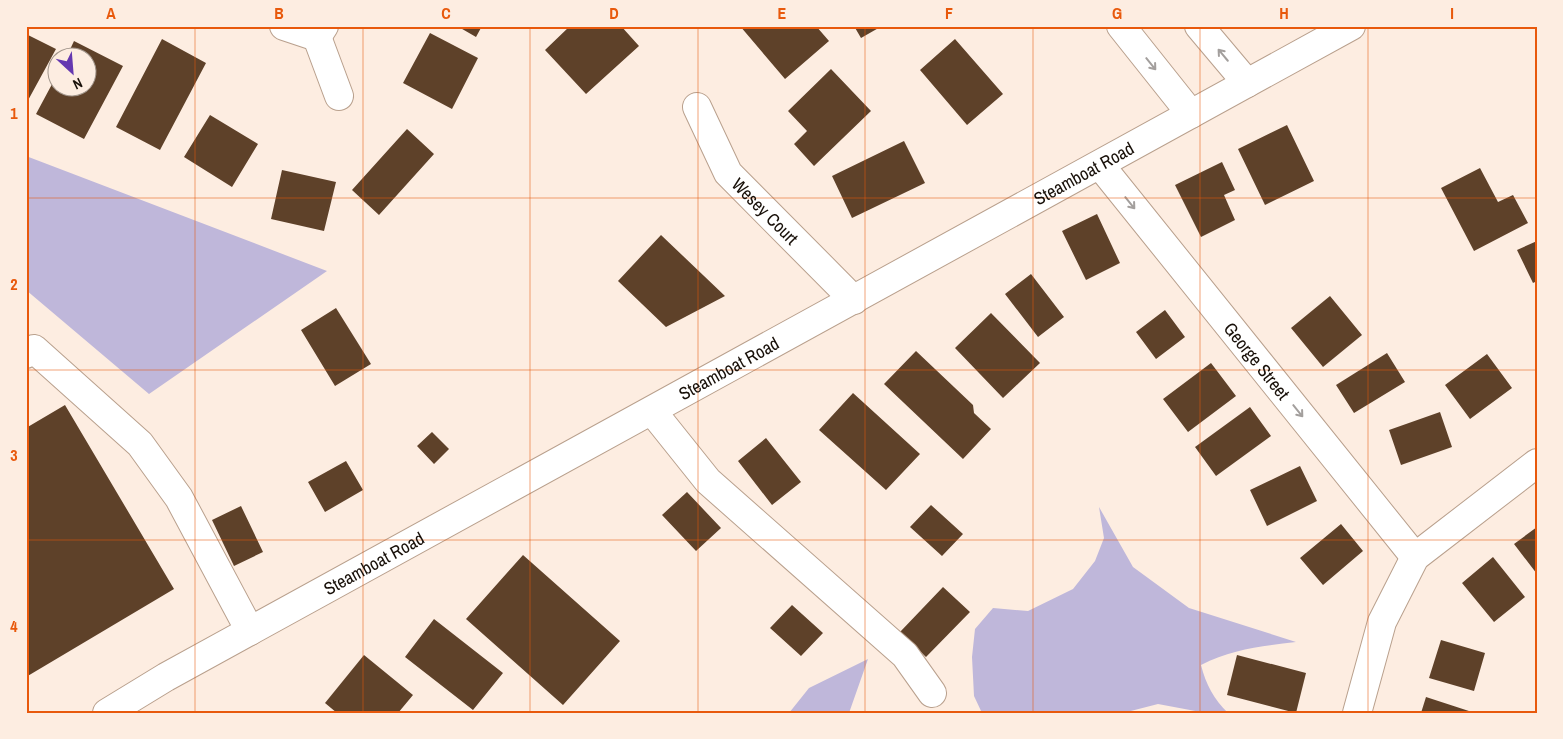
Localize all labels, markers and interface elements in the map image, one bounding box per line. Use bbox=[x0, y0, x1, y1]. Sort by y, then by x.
text: A bbox=[106, 2, 116, 24]
text: B bbox=[274, 2, 284, 24]
text: C bbox=[441, 2, 451, 24]
text: D bbox=[609, 2, 619, 24]
text: E bbox=[778, 2, 787, 24]
text: F bbox=[945, 2, 953, 24]
text: G bbox=[1112, 2, 1122, 24]
text: H bbox=[1279, 2, 1289, 24]
text: I bbox=[1450, 2, 1454, 24]
north arrow bbox=[48, 48, 98, 98]
one-way arrow bbox=[1217, 48, 1229, 61]
one-way arrow bbox=[1146, 57, 1157, 70]
text: N bbox=[70, 74, 85, 94]
text: 1 bbox=[10, 102, 18, 124]
street label: Steamboat Road bbox=[1029, 135, 1138, 211]
street label: Wesey Court bbox=[727, 172, 804, 250]
one-way arrow bbox=[1125, 196, 1136, 209]
text: 2 bbox=[10, 273, 18, 295]
street label: George Street bbox=[1218, 317, 1296, 405]
street label: Steamboat Road bbox=[674, 330, 783, 406]
one-way arrow bbox=[1293, 404, 1304, 417]
text: 3 bbox=[10, 444, 18, 466]
street label: Steamboat Road bbox=[319, 525, 428, 601]
text: 4 bbox=[10, 615, 18, 637]

